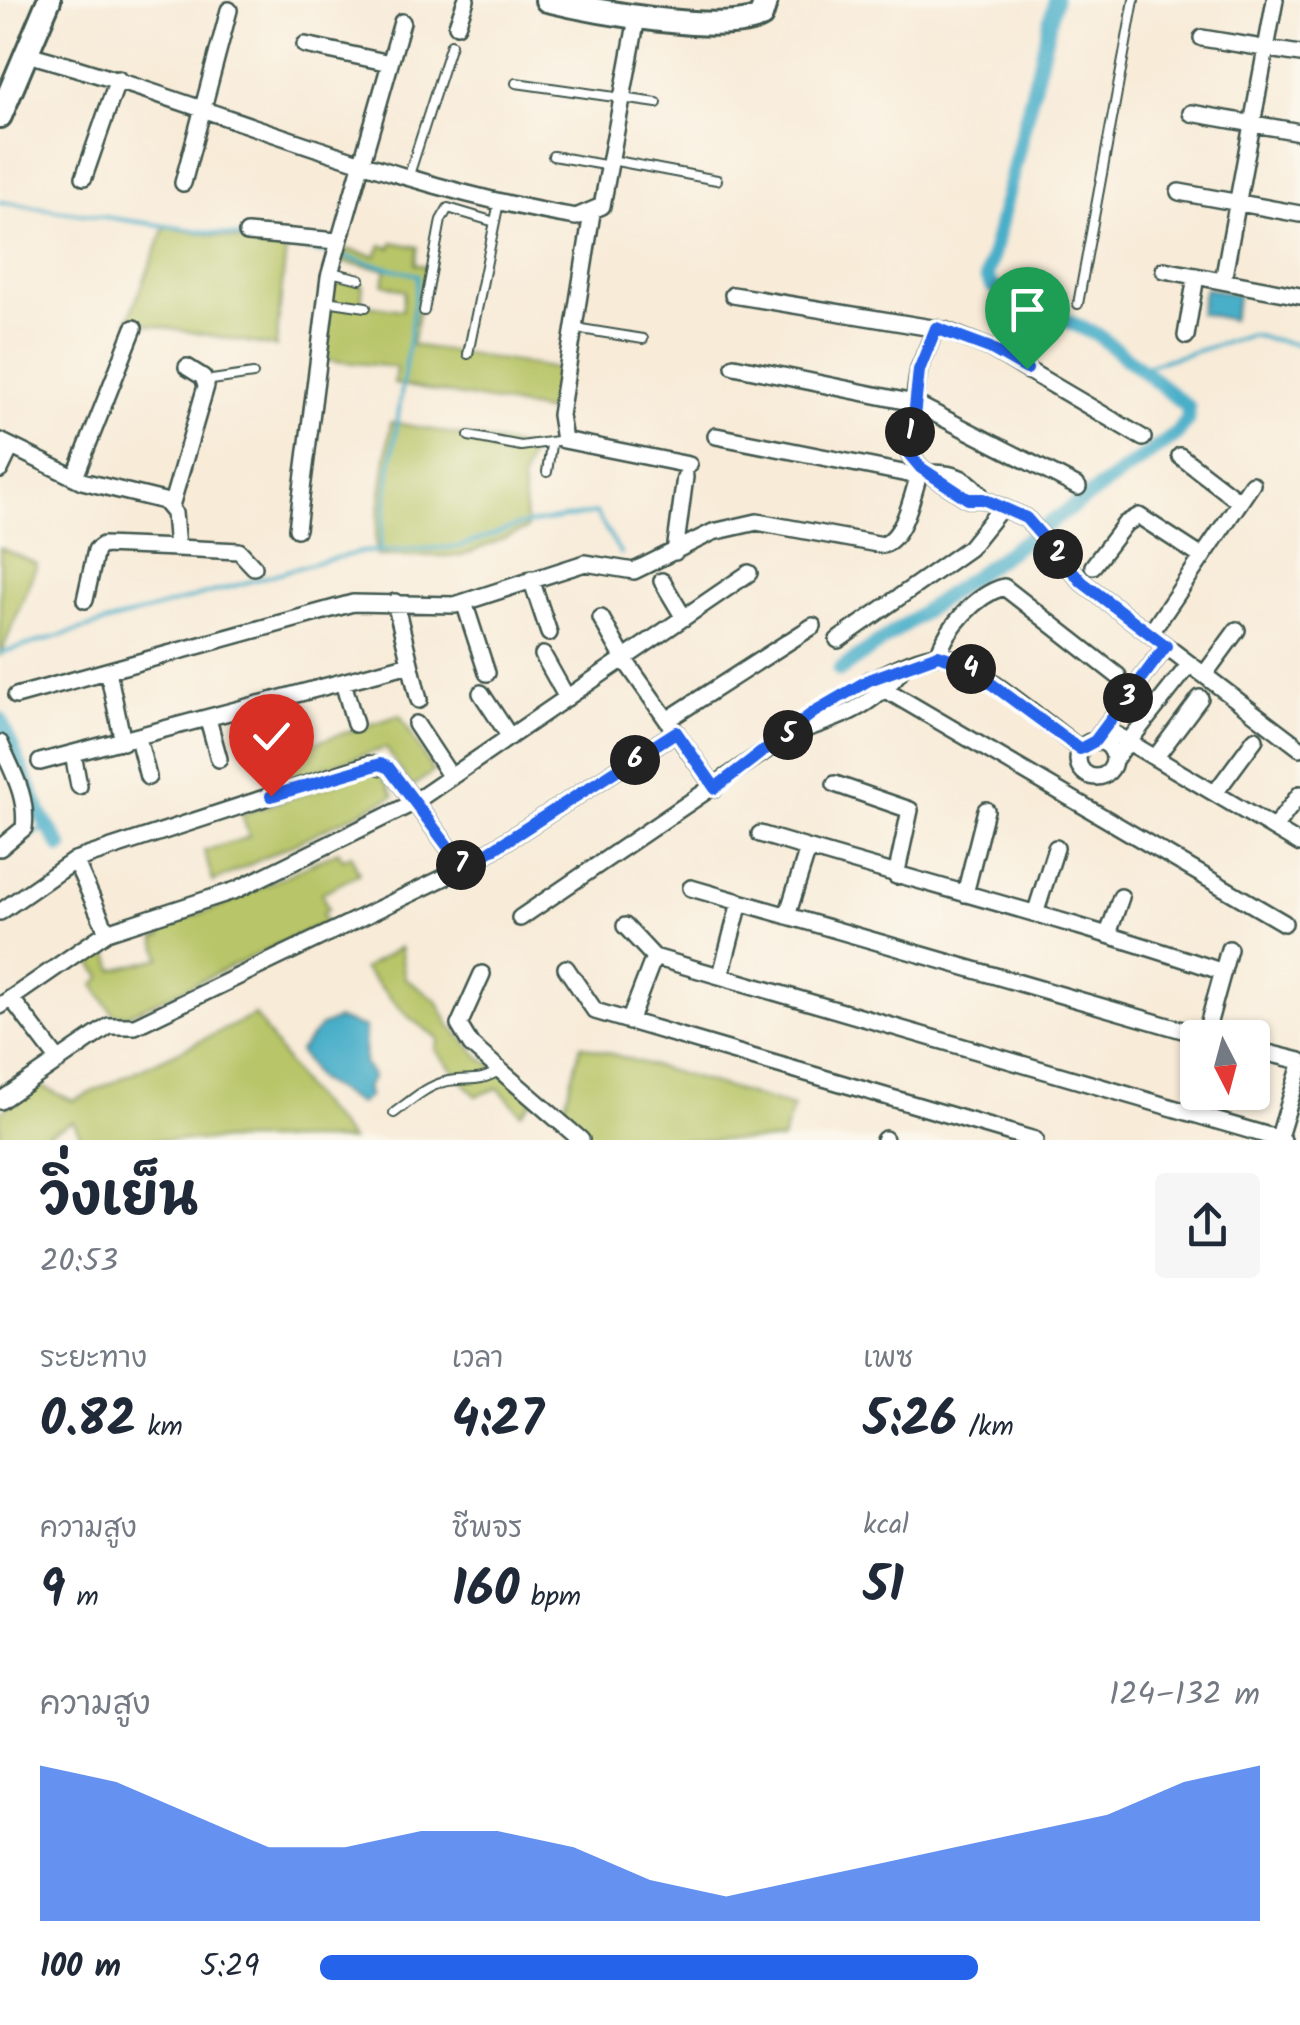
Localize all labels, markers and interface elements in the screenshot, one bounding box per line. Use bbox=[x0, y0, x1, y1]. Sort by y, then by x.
pin bbox=[985, 267, 1070, 370]
icon: arrive bbox=[1000, 282, 1055, 337]
pin: 1 bbox=[885, 407, 935, 457]
text: 1 bbox=[906, 409, 914, 454]
pin: 2 bbox=[1033, 529, 1083, 579]
text: 2 bbox=[1050, 531, 1066, 576]
pin: 4 bbox=[946, 644, 996, 694]
text: 4 bbox=[963, 646, 979, 691]
pin: 3 bbox=[1103, 673, 1153, 723]
text: 3 bbox=[1120, 675, 1136, 720]
pin bbox=[229, 694, 314, 797]
icon: check bbox=[244, 709, 299, 764]
pin: 5 bbox=[763, 710, 813, 760]
text: 5 bbox=[781, 712, 795, 757]
pin: 6 bbox=[610, 735, 660, 785]
text: 6 bbox=[627, 737, 643, 782]
pin: 7 bbox=[436, 840, 486, 890]
text: 7 bbox=[454, 842, 468, 887]
north arrow bbox=[1180, 1020, 1270, 1110]
map controls bbox=[1180, 1020, 1270, 1110]
text: วิ่งเย็น bbox=[40, 1156, 198, 1243]
button: share bbox=[1155, 1173, 1260, 1278]
text: 20:53 bbox=[40, 1237, 118, 1288]
text: ระยะทาง bbox=[40, 1337, 147, 1382]
text: เวลา bbox=[452, 1337, 503, 1382]
text: เพซ bbox=[863, 1337, 913, 1382]
text: 0.82 bbox=[40, 1382, 136, 1462]
text: 4:27 bbox=[452, 1382, 544, 1462]
text: 5:26 bbox=[863, 1382, 957, 1462]
text: km bbox=[136, 1405, 183, 1450]
text: /km bbox=[957, 1405, 1014, 1450]
text: kcal bbox=[863, 1503, 909, 1548]
text: ความสูง bbox=[40, 1507, 137, 1552]
text: ชีพจร bbox=[452, 1507, 522, 1552]
text: 51 bbox=[863, 1548, 904, 1628]
text: 9 bbox=[40, 1552, 65, 1632]
text: 160 bbox=[452, 1552, 520, 1632]
text: m bbox=[65, 1575, 99, 1620]
text: bpm bbox=[520, 1575, 581, 1620]
text: 124–132 m bbox=[1109, 1670, 1260, 1721]
text: ความสูง bbox=[40, 1680, 151, 1731]
text: 100 m bbox=[40, 1942, 121, 1993]
text: 5:29 bbox=[200, 1942, 259, 1993]

